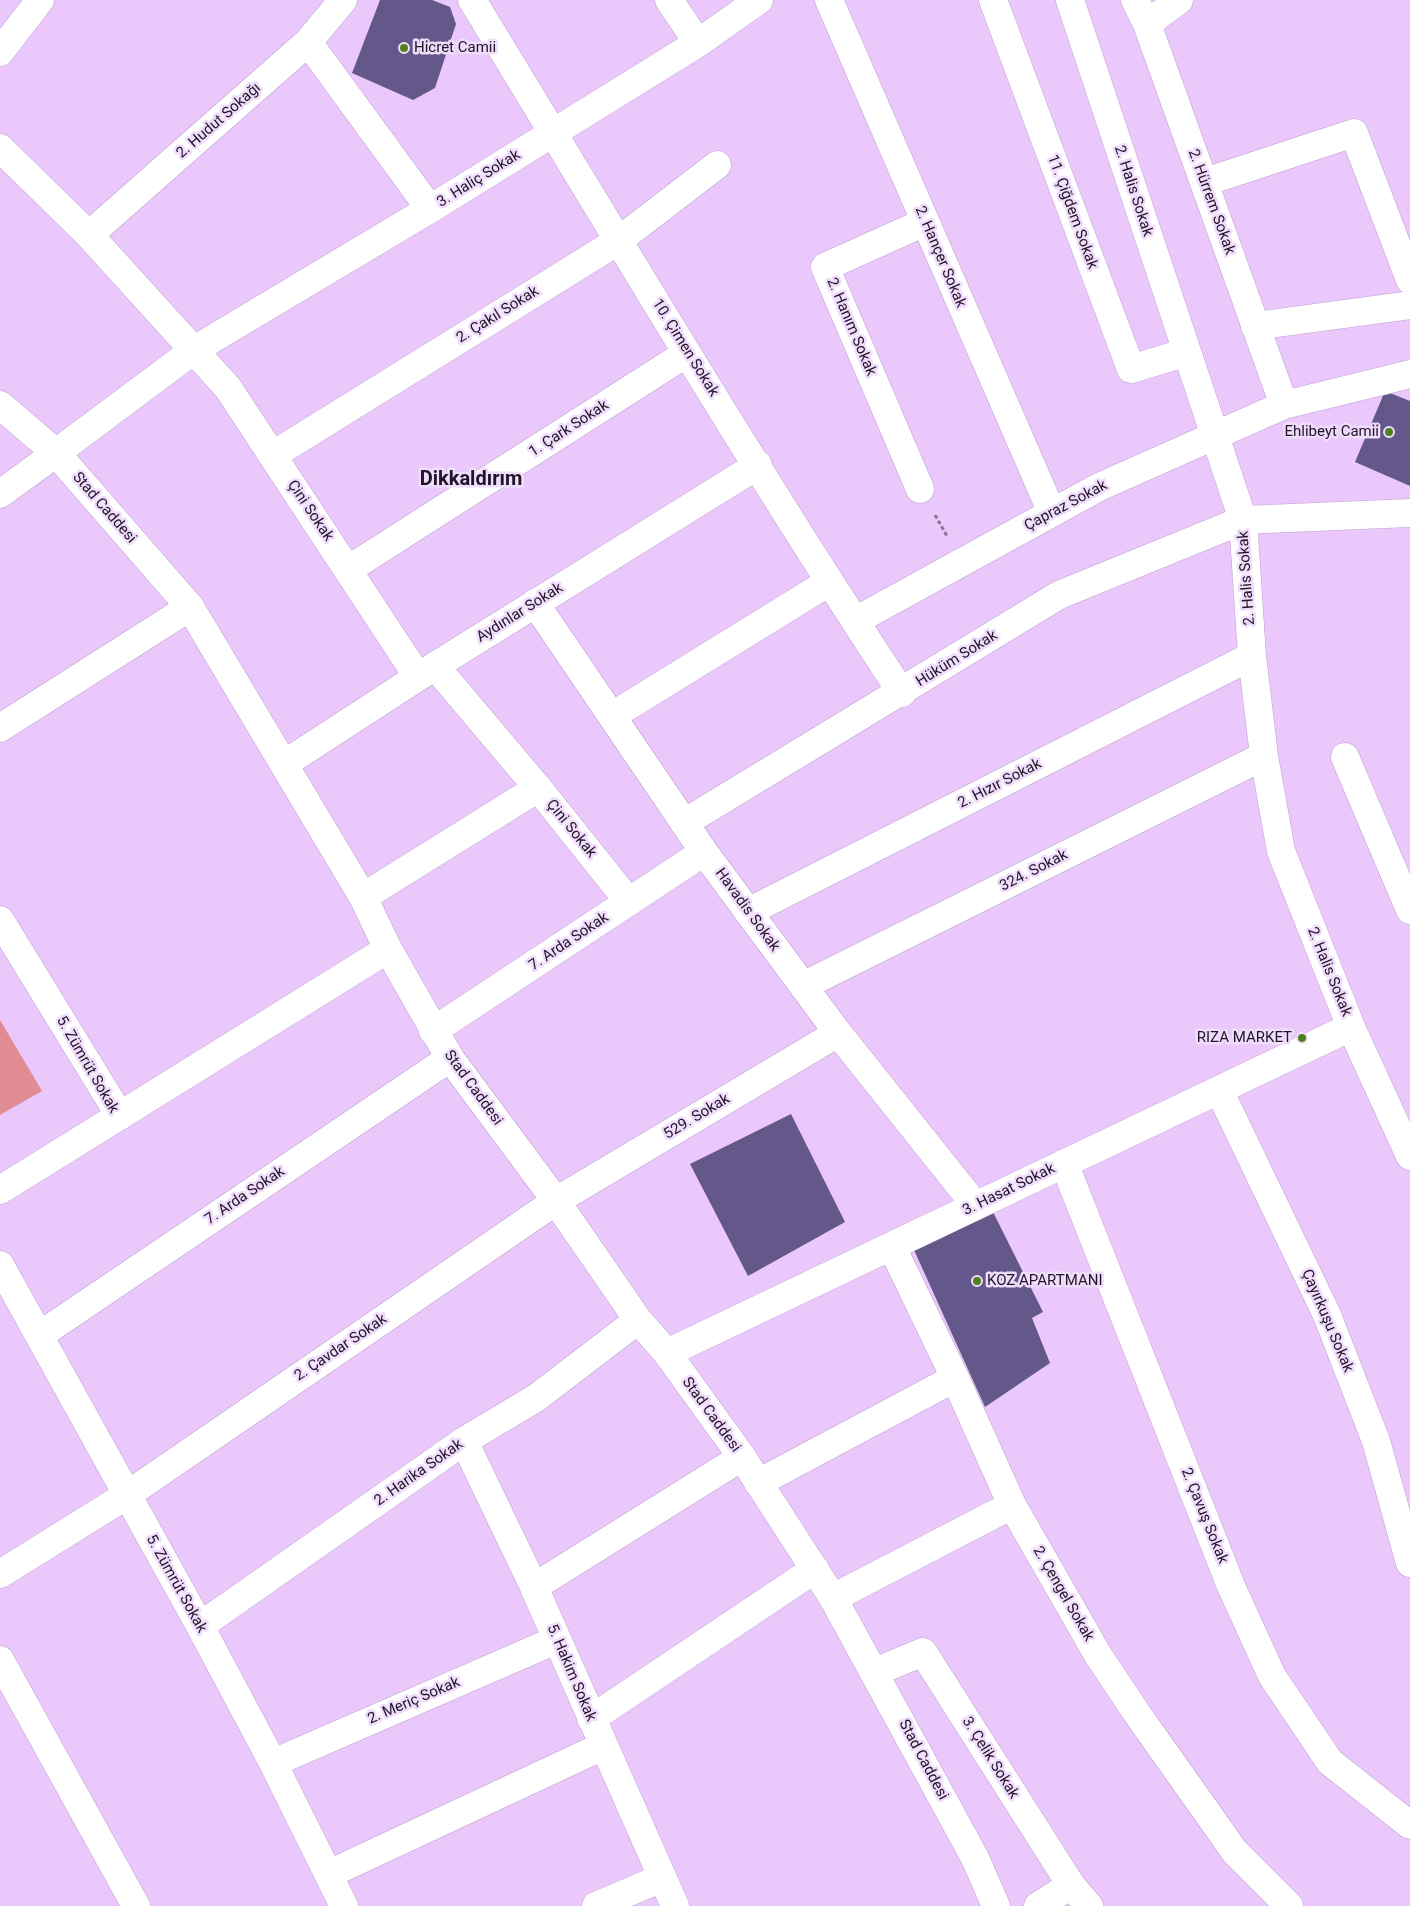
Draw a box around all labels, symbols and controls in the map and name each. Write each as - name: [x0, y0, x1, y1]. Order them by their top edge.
- place label: Hicret Camii: [414, 39, 496, 57]
- marker: Hicret Camii: [398, 42, 410, 54]
- street label: 2. Hudut Sokağı: [173, 80, 265, 162]
- street label: 2. Halis Sokak: [1110, 143, 1156, 239]
- street label: 3. Haliç Sokak: [434, 146, 524, 212]
- street label: 2. Hürrem Sokak: [1184, 147, 1238, 257]
- street label: 11. Çiğdem Sokak: [1043, 152, 1101, 272]
- street label: 2. Hançer Sokak: [910, 203, 970, 311]
- street label: 2. Hanım Sokak: [822, 275, 880, 379]
- street label: 2. Çakıl Sokak: [454, 283, 542, 347]
- street label: 10. Çimen Sokak: [648, 296, 722, 400]
- street label: 1. Çark Sokak: [526, 397, 612, 461]
- place label: Ehlibeyt Camii: [1285, 423, 1379, 441]
- marker: Ehlibeyt Camii: [1383, 426, 1395, 438]
- district label: Dikkaldırım: [420, 468, 522, 492]
- street label: Stad Caddesi: [68, 469, 140, 547]
- street label: Çini Sokak: [283, 477, 337, 545]
- street label: Çapraz Sokak: [1021, 477, 1111, 535]
- street label: 2. Halis Sokak: [1235, 530, 1259, 626]
- street label: Aydınlar Sokak: [474, 579, 566, 647]
- street label: Hüküm Sokak: [913, 627, 1001, 691]
- street label: 2. Hızır Sokak: [955, 755, 1045, 813]
- street label: Çini Sokak: [542, 796, 600, 862]
- street label: 324. Sokak: [997, 846, 1071, 896]
- street label: Havadis Sokak: [711, 865, 783, 955]
- street label: 7. Arda Sokak: [526, 909, 612, 975]
- street label: 2. Halis Sokak: [1303, 925, 1355, 1019]
- street label: 5. Zümrüt Sokak: [52, 1013, 122, 1117]
- place label: RIZA MARKET: [1197, 1029, 1292, 1047]
- marker: RIZA MARKET: [1296, 1032, 1308, 1044]
- street label: Stad Caddesi: [440, 1047, 506, 1129]
- street label: 529. Sokak: [661, 1090, 733, 1144]
- street label: 3. Hasat Sokak: [960, 1160, 1058, 1220]
- street label: 7. Arda Sokak: [202, 1163, 288, 1229]
- street label: Çayırkuşu Sokak: [1297, 1267, 1357, 1375]
- place label: KOZ APARTMANI: [987, 1272, 1102, 1290]
- marker: KOZ APARTMANI: [971, 1275, 983, 1287]
- street label: 2. Çavdar Sokak: [291, 1311, 391, 1385]
- street label: Stad Caddesi: [678, 1374, 744, 1456]
- street label: 2. Harika Sokak: [371, 1436, 467, 1510]
- street label: 2. Çavuş Sokak: [1177, 1465, 1231, 1567]
- street label: 5. Zümrüt Sokak: [142, 1532, 210, 1636]
- street label: 2. Çengel Sokak: [1029, 1543, 1097, 1645]
- street label: 5. Hakim Sokak: [542, 1622, 600, 1724]
- street label: 2. Meriç Sokak: [365, 1674, 463, 1728]
- street label: 3. Çelik Sokak: [958, 1714, 1022, 1802]
- street label: Stad Caddesi: [894, 1717, 952, 1803]

